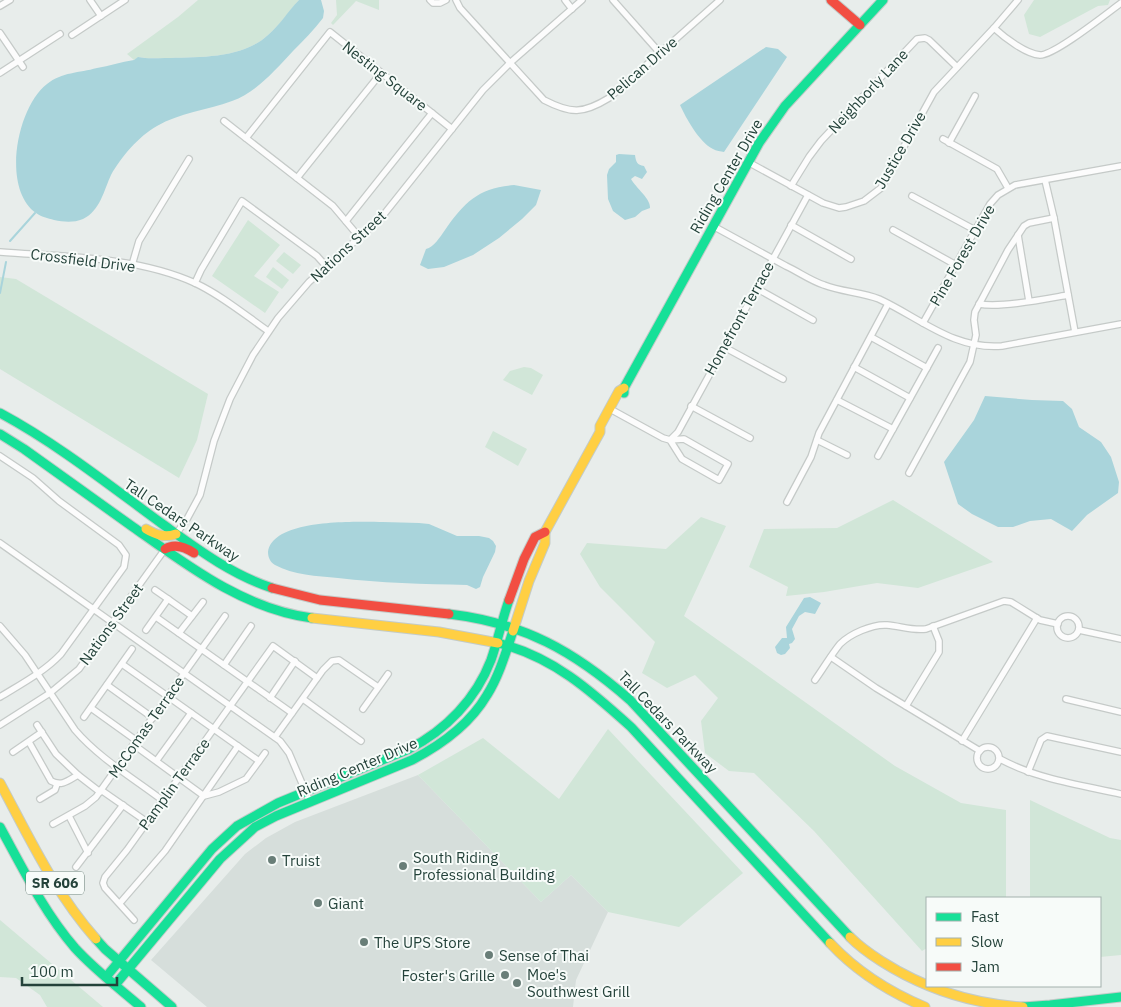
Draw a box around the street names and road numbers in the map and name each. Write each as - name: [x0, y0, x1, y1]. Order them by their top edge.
- street label: Pelican Drive: [603, 32, 681, 104]
- street label: Nesting Square: [339, 37, 431, 115]
- street label: Neighborly Lane: [824, 45, 912, 137]
- street label: Justice Drive: [870, 108, 930, 192]
- street label: Riding Center Drive: [685, 115, 767, 237]
- street label: Pine Forest Drive: [925, 201, 999, 309]
- street label: Nations Street: [306, 206, 390, 286]
- street label: Crossfield Drive: [30, 244, 136, 276]
- street label: Homefront Terrace: [700, 258, 778, 378]
- street label: Tall Cedars Parkway: [121, 474, 244, 566]
- street label: Nations Street: [75, 579, 147, 669]
- street label: Tall Cedars Parkway: [614, 667, 722, 777]
- street label: McComas Terrace: [104, 672, 188, 782]
- street label: Riding Center Drive: [294, 733, 420, 801]
- street label: Pamplin Terrace: [134, 734, 214, 834]
- road number: SR 606: [26, 871, 84, 894]

